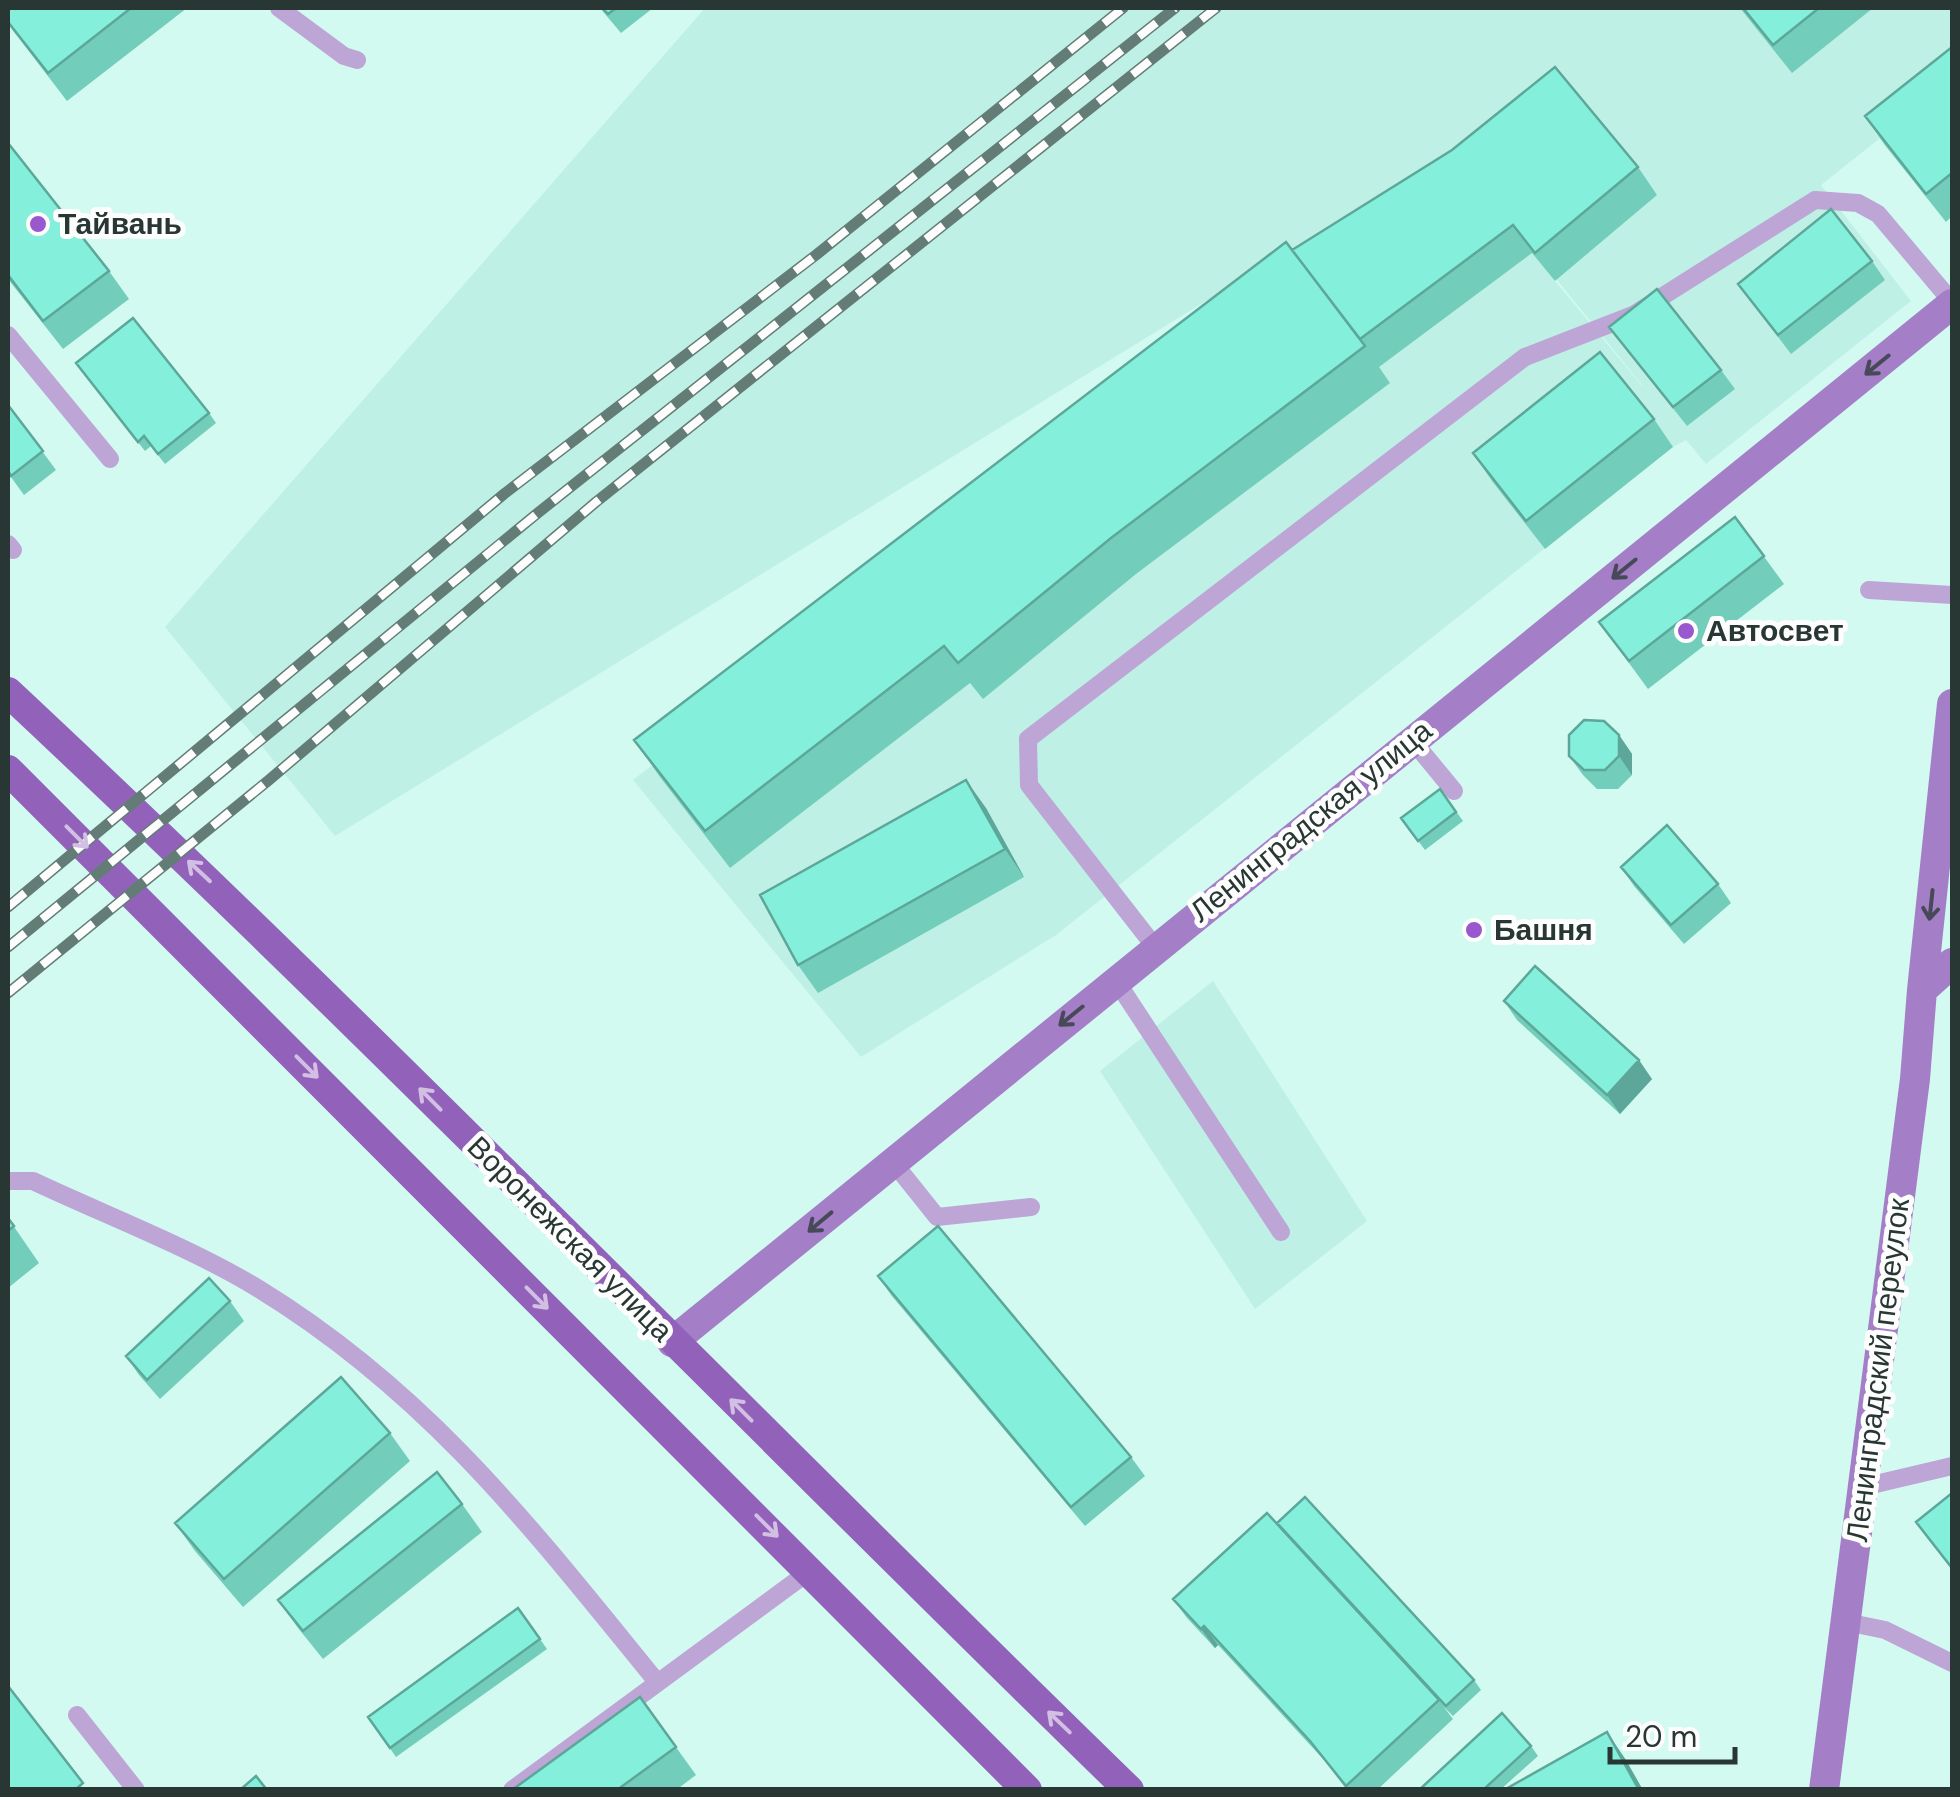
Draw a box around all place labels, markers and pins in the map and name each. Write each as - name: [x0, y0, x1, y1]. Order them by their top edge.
- place label: Тайвань: [58, 204, 182, 243]
- marker: Тайвань: [27, 213, 49, 235]
- place label: Автосвет: [1706, 611, 1844, 650]
- marker: Автосвет: [1675, 620, 1697, 642]
- place label: Башня: [1494, 910, 1593, 949]
- marker: Башня: [1463, 919, 1485, 941]

